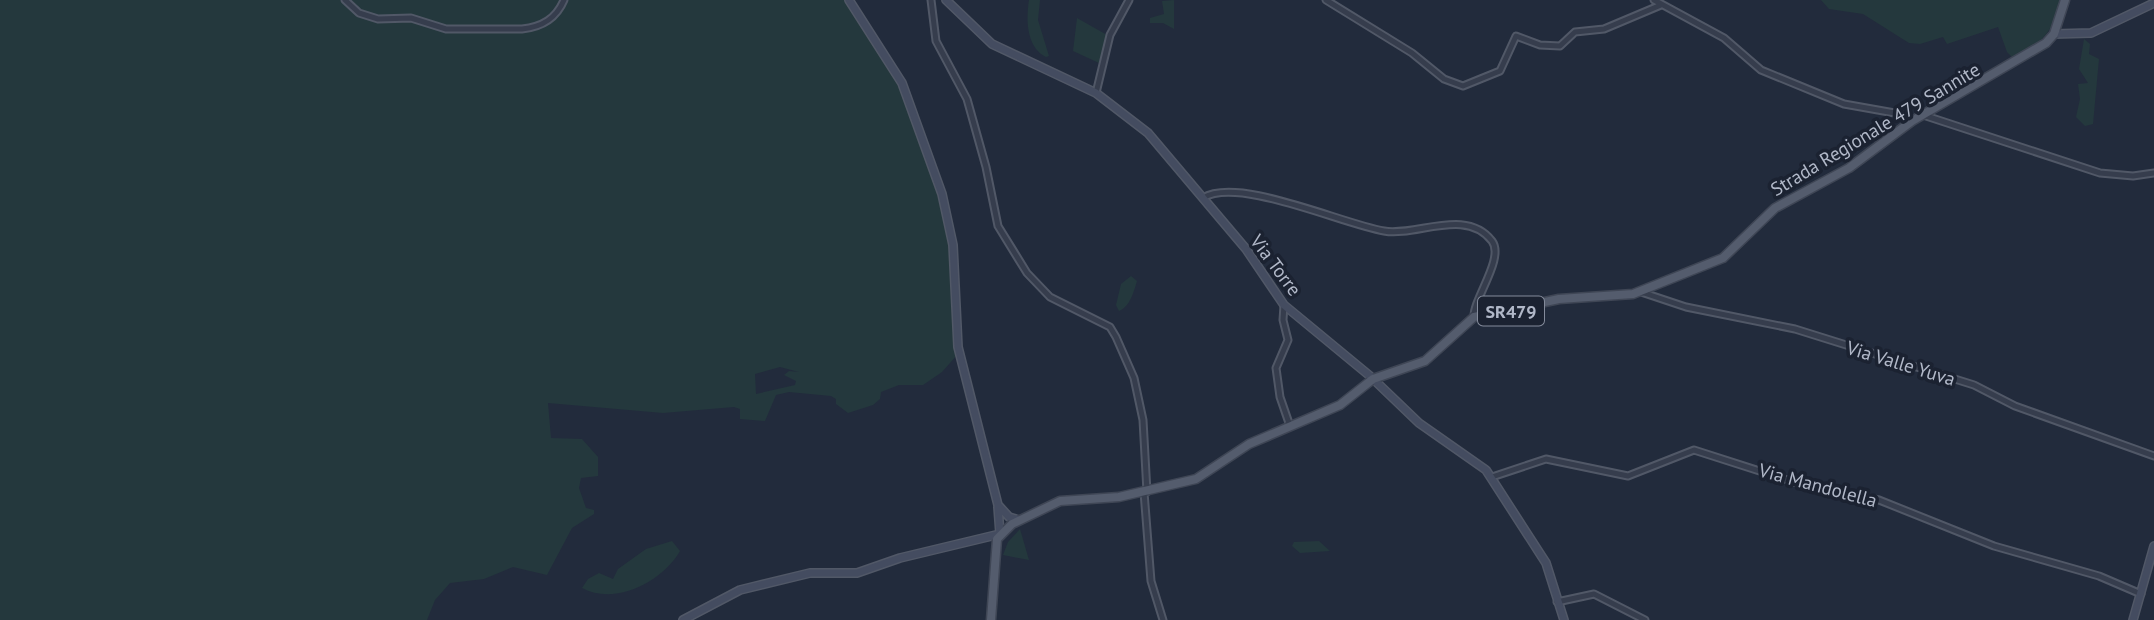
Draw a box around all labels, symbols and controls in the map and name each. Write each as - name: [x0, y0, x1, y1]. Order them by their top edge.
- street label: Strada Regionale 479 Sannite: [1766, 57, 1984, 201]
- street label: Via Torre: [1245, 229, 1307, 300]
- road number: SR479: [1478, 296, 1544, 326]
- street label: Via Valle Yuva: [1843, 335, 1958, 391]
- street label: Via Mandolella: [1755, 457, 1880, 512]

